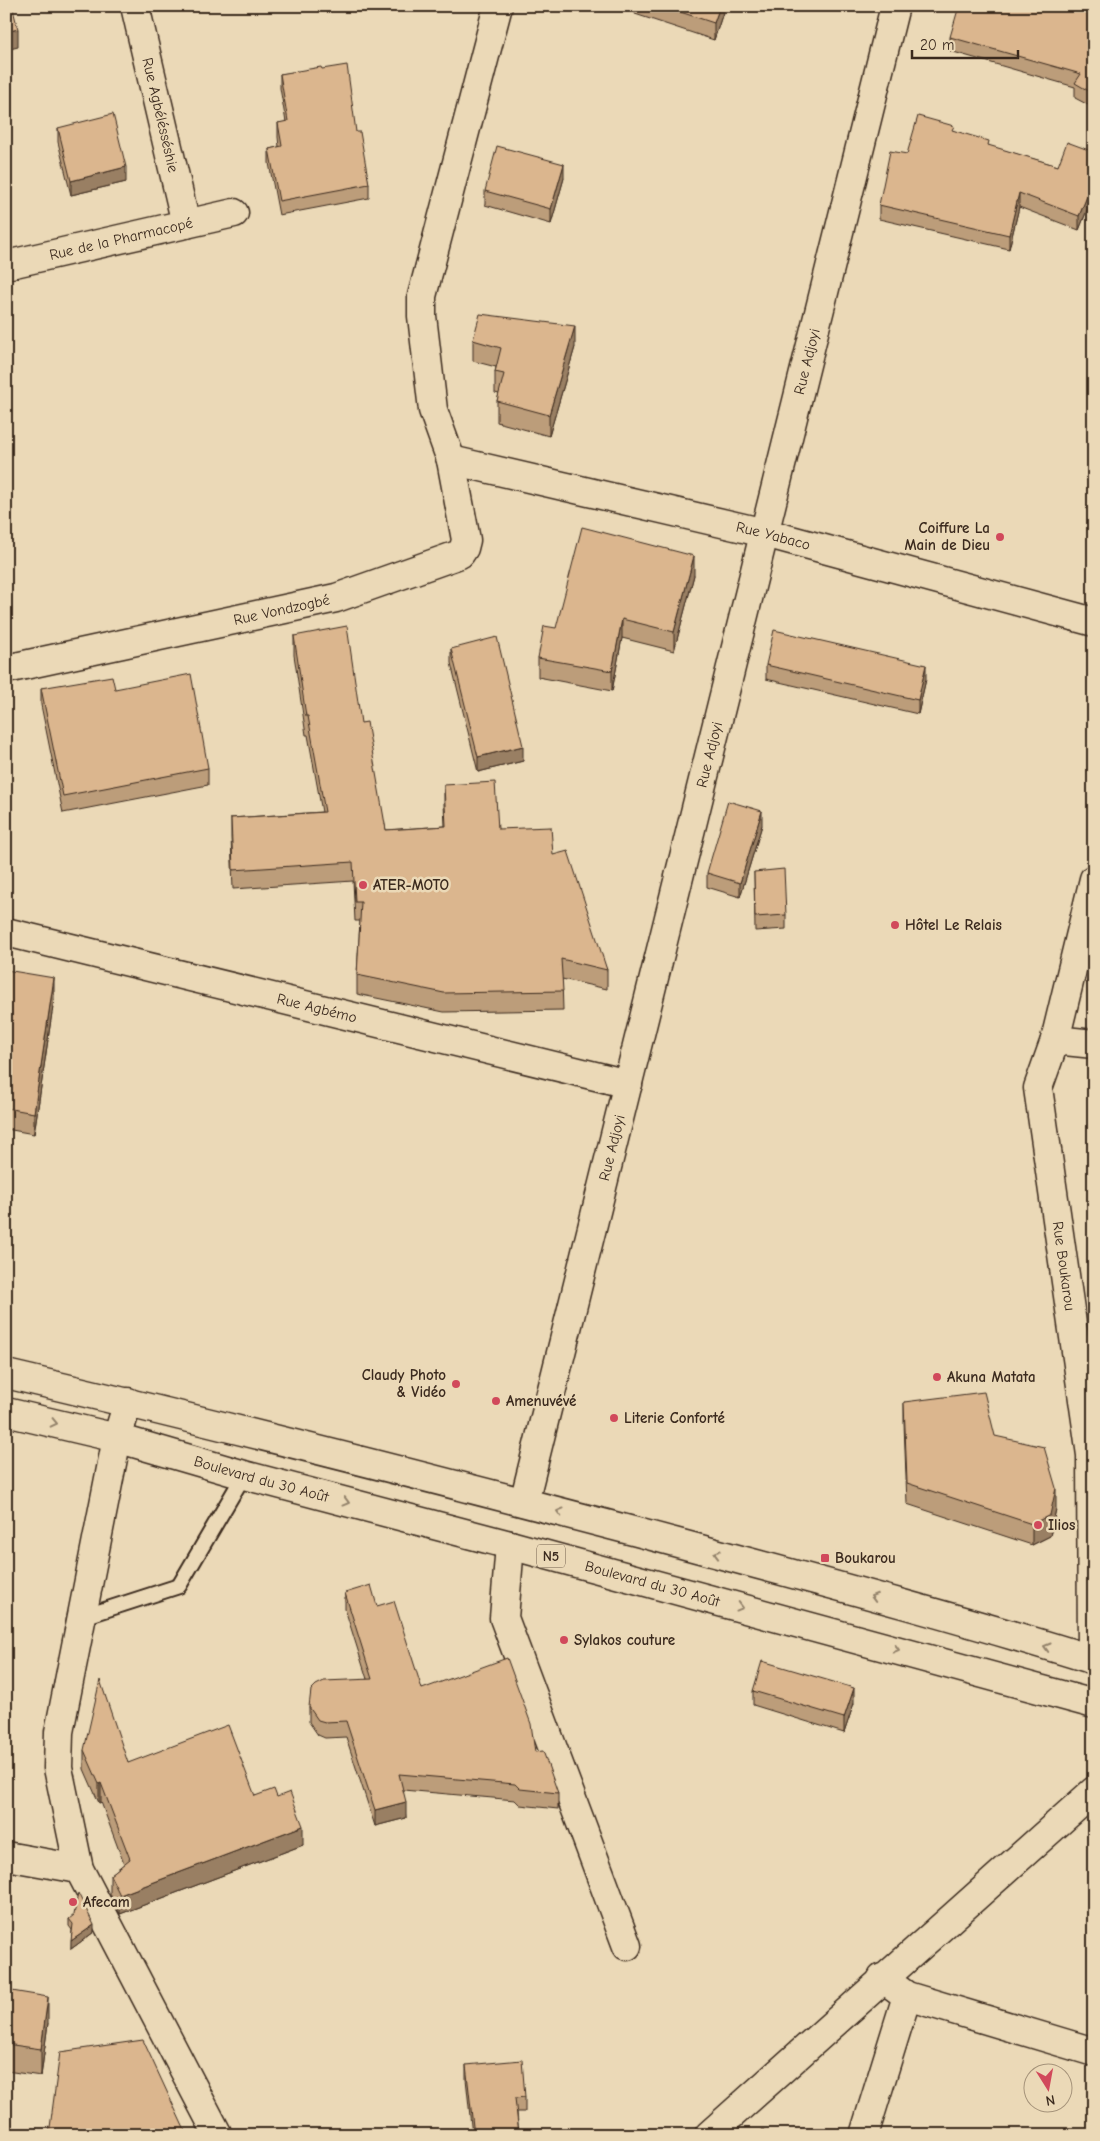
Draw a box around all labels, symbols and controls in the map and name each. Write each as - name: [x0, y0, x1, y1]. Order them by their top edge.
- scale bar: [912, 28, 1019, 60]
- text: 20 m: [920, 36, 954, 54]
- street label: Rue Agbélésséshie: [138, 56, 183, 175]
- street label: Rue de la Pharmacopé: [48, 214, 195, 264]
- street label: Rue Adjoyi: [790, 327, 824, 396]
- street label: Rue Yabaco: [734, 518, 812, 554]
- place label: Coiffure La Main de Dieu: [904, 519, 990, 554]
- marker: Coiffure La Main de Dieu: [994, 531, 1006, 543]
- street label: Rue Vondzogbé: [232, 590, 332, 629]
- street label: Rue Adjoyi: [692, 720, 726, 790]
- place label: ATER-MOTO: [373, 876, 449, 894]
- marker: ATER-MOTO: [357, 879, 369, 891]
- place label: Hôtel Le Relais: [905, 916, 1002, 934]
- marker: Hôtel Le Relais: [889, 919, 901, 931]
- street label: Rue Agbémo: [275, 990, 359, 1026]
- street label: Rue Adjoyi: [595, 1113, 629, 1183]
- street label: Rue Boukarou: [1049, 1220, 1079, 1312]
- place label: Claudy Photo & Vidéo: [362, 1366, 446, 1401]
- place label: Akuna Matata: [947, 1368, 1036, 1386]
- marker: Akuna Matata: [931, 1371, 943, 1383]
- marker: Claudy Photo & Vidéo: [450, 1378, 462, 1390]
- place label: Amenuvévé: [506, 1392, 576, 1410]
- marker: Amenuvévé: [490, 1395, 502, 1407]
- place label: Literie Conforté: [624, 1409, 725, 1427]
- marker: Literie Conforté: [608, 1412, 620, 1424]
- one-way arrow: [49, 1417, 58, 1428]
- street label: Boulevard du 30 Août: [192, 1452, 331, 1506]
- one-way arrow: [341, 1496, 349, 1506]
- one-way arrow: [556, 1507, 565, 1518]
- place label: Ilios: [1048, 1516, 1075, 1534]
- marker: Ilios: [1032, 1519, 1044, 1531]
- road number: N5: [537, 1544, 565, 1568]
- one-way arrow: [713, 1549, 722, 1560]
- place label: Boukarou: [835, 1549, 896, 1567]
- marker: Boukarou: [819, 1552, 831, 1564]
- street label: Boulevard du 30 Août: [583, 1557, 723, 1611]
- one-way arrow: [870, 1592, 879, 1602]
- one-way arrow: [735, 1601, 743, 1611]
- place label: Sylakos couture: [574, 1631, 675, 1649]
- marker: Sylakos couture: [558, 1634, 570, 1646]
- one-way arrow: [1043, 1642, 1052, 1652]
- one-way arrow: [892, 1643, 901, 1654]
- place label: Afecam: [83, 1893, 130, 1911]
- marker: Afecam: [67, 1896, 79, 1908]
- north arrow: [1022, 2064, 1072, 2114]
- text: N: [1044, 2091, 1056, 2109]

